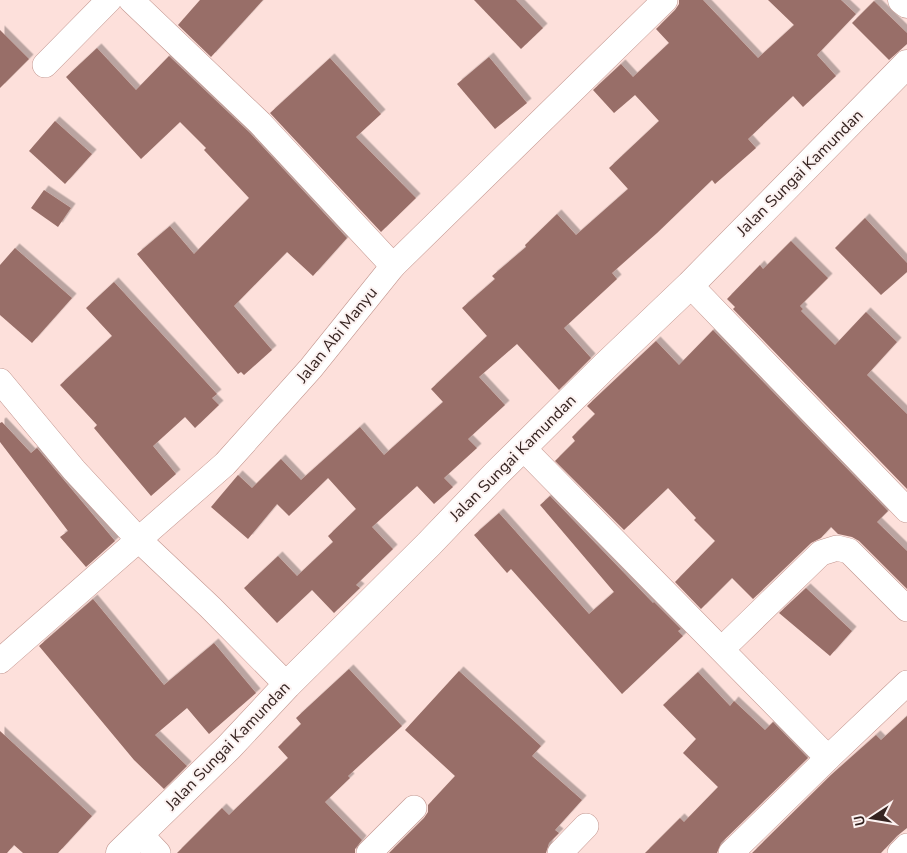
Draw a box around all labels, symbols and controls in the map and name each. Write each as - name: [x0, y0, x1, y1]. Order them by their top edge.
- street label: Jalan Sungai Kamundan: [731, 105, 868, 242]
- street label: Jalan Abi Manyu: [291, 283, 382, 388]
- street label: Jalan Sungai Kamundan: [444, 390, 581, 527]
- street label: Jalan Sungai Kamundan: [160, 677, 295, 816]
- north arrow: [847, 793, 897, 843]
- text: U: [849, 814, 870, 828]

